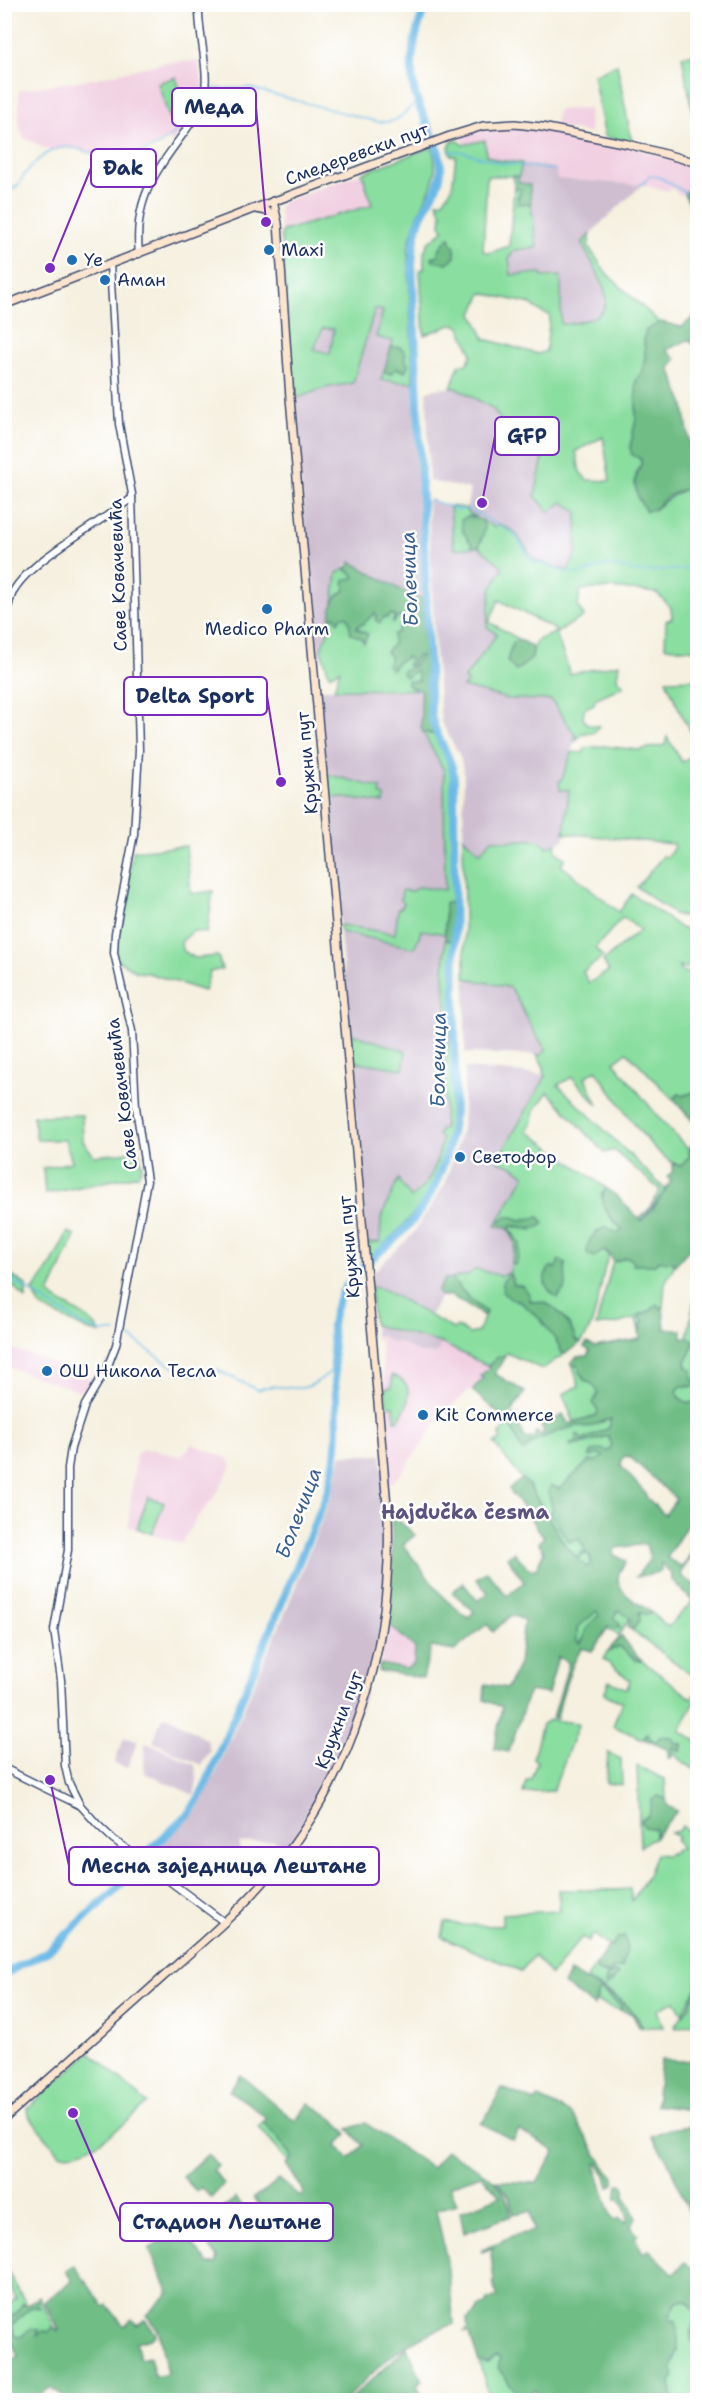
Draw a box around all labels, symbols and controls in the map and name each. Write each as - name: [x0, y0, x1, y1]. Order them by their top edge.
- callout: Меда: [172, 88, 256, 126]
- text: Меда: [184, 94, 244, 120]
- street label: Смедеревски пут: [282, 117, 433, 191]
- callout: Đak: [91, 149, 156, 187]
- text: Đak: [102, 155, 144, 181]
- place label: Maxi: [281, 238, 324, 262]
- marker: Maxi: [262, 243, 276, 257]
- place label: Ye: [84, 248, 103, 272]
- marker: Ye: [65, 253, 79, 267]
- place label: Аман: [117, 268, 166, 292]
- marker: Аман: [98, 273, 112, 287]
- callout: GFP: [495, 417, 559, 455]
- text: GFP: [507, 423, 547, 449]
- street label: Саве Ковачевића: [103, 498, 133, 652]
- water label: Болечица: [394, 531, 424, 627]
- marker: Medico Pharm: [260, 602, 274, 616]
- place label: Medico Pharm: [205, 617, 329, 641]
- callout: Delta Sport: [124, 677, 267, 715]
- text: Delta Sport: [135, 683, 255, 709]
- street label: Кружни пут: [290, 710, 323, 815]
- water label: Болечица: [424, 1012, 452, 1108]
- street label: Саве Ковачевића: [101, 1017, 143, 1171]
- place label: Светофор: [472, 1145, 557, 1169]
- marker: Светофор: [453, 1150, 467, 1164]
- street label: Кружни пут: [332, 1194, 365, 1299]
- place label: ОШ Никола Тесла: [59, 1359, 217, 1383]
- marker: ОШ Никола Тесла: [40, 1364, 54, 1378]
- place label: Kit Commerce: [435, 1403, 554, 1427]
- marker: Kit Commerce: [416, 1408, 430, 1422]
- water label: Болечица: [269, 1464, 327, 1562]
- district label: Hajdučka česma: [381, 1499, 549, 1525]
- street label: Кружни пут: [309, 1667, 369, 1772]
- callout: Месна заједница Лештане: [69, 1847, 379, 1885]
- text: Месна заједница Лештане: [81, 1853, 367, 1879]
- callout: Стадион Лештане: [120, 2203, 333, 2241]
- text: Стадион Лештане: [132, 2209, 322, 2235]

